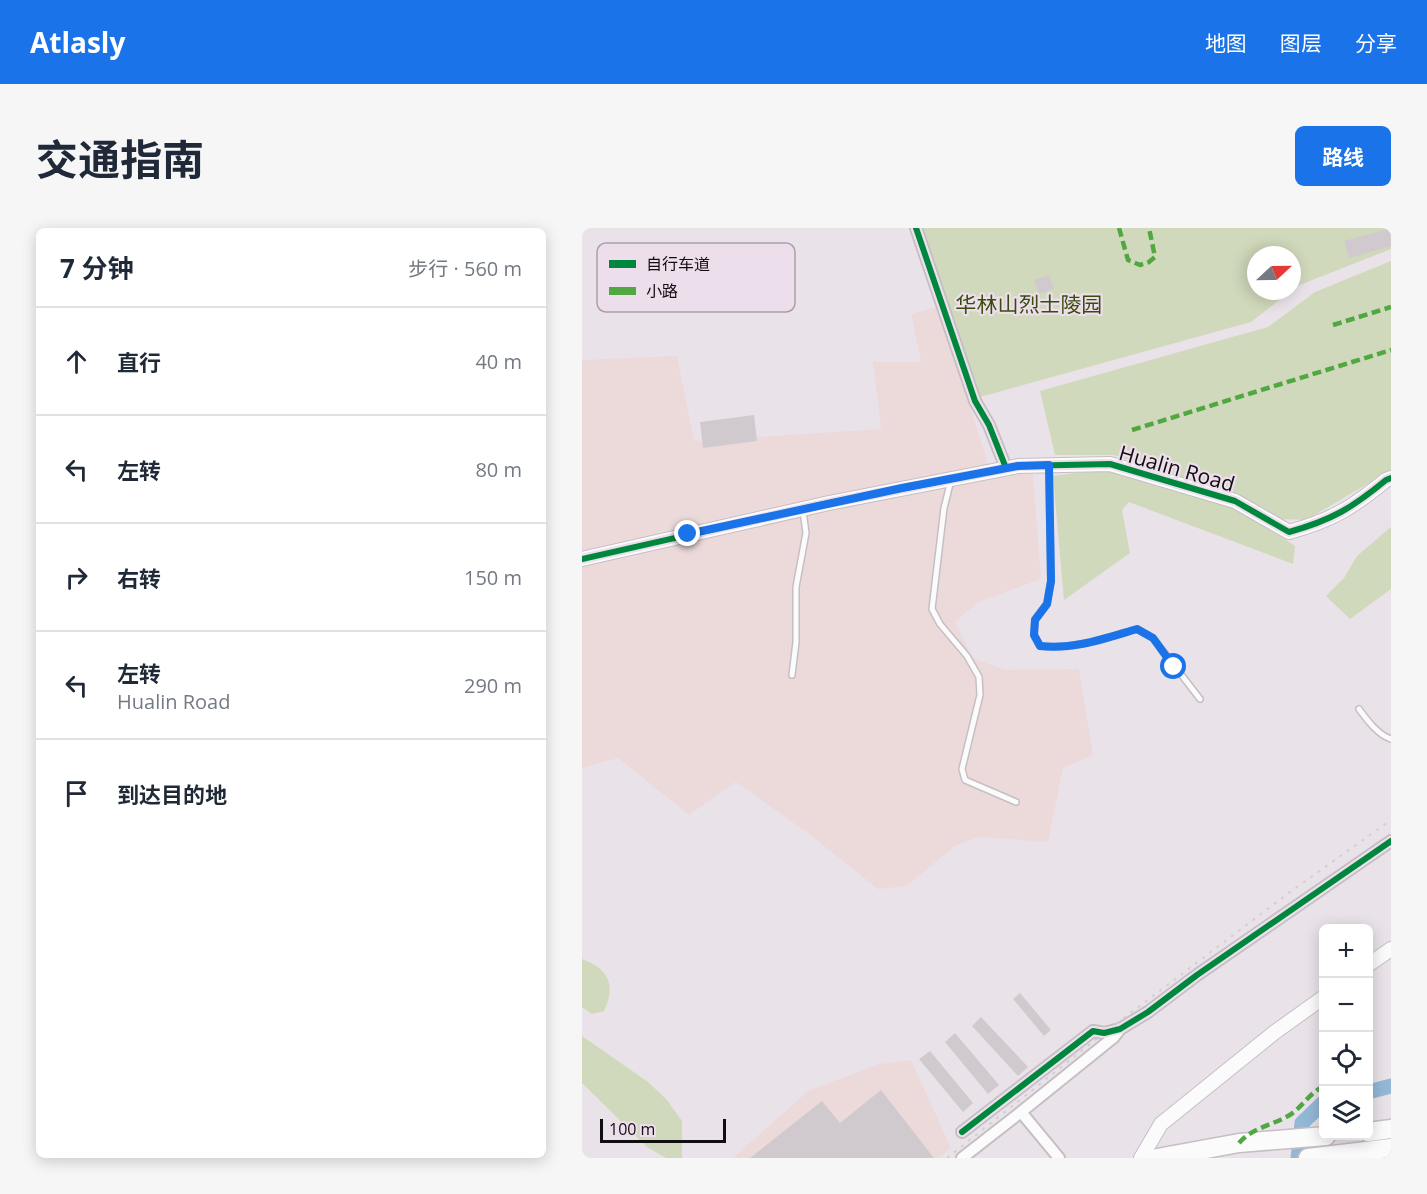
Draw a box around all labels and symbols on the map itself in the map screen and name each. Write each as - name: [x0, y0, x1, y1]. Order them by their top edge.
- legend: [597, 243, 795, 312]
- north arrow: [1247, 246, 1301, 300]
- text: 自行车道: [646, 253, 710, 275]
- text: 小路: [646, 280, 678, 302]
- park label: 华林山烈士陵园: [956, 290, 1103, 318]
- street label: Hualin Road: [1116, 438, 1238, 498]
- route end: [674, 520, 700, 546]
- route start: [1160, 653, 1186, 679]
- scale bar: [600, 1116, 726, 1144]

